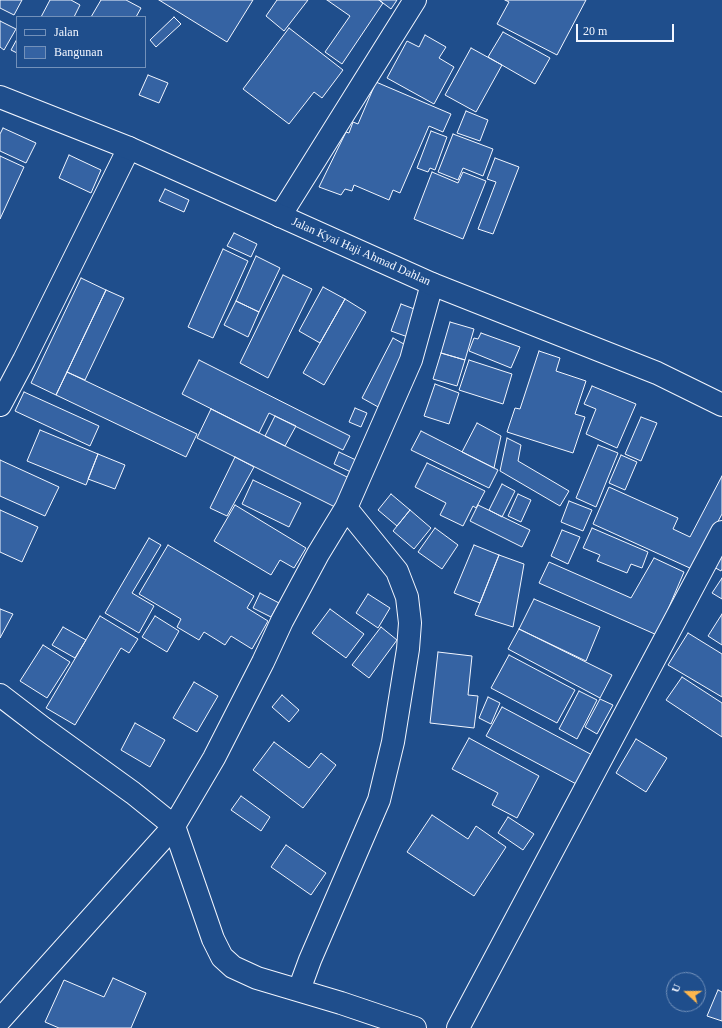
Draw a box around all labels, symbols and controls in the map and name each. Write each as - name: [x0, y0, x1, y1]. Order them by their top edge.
- legend: [16, 16, 146, 68]
- scale bar: [578, 16, 676, 42]
- text: 20 m: [583, 24, 607, 38]
- text: Jalan: [54, 25, 79, 39]
- text: Bangunan: [54, 45, 103, 59]
- street label: Jalan Kyai Haji Ahmad Dahlan: [289, 215, 433, 289]
- north arrow: [666, 972, 706, 1012]
- text: U: [669, 982, 683, 994]

